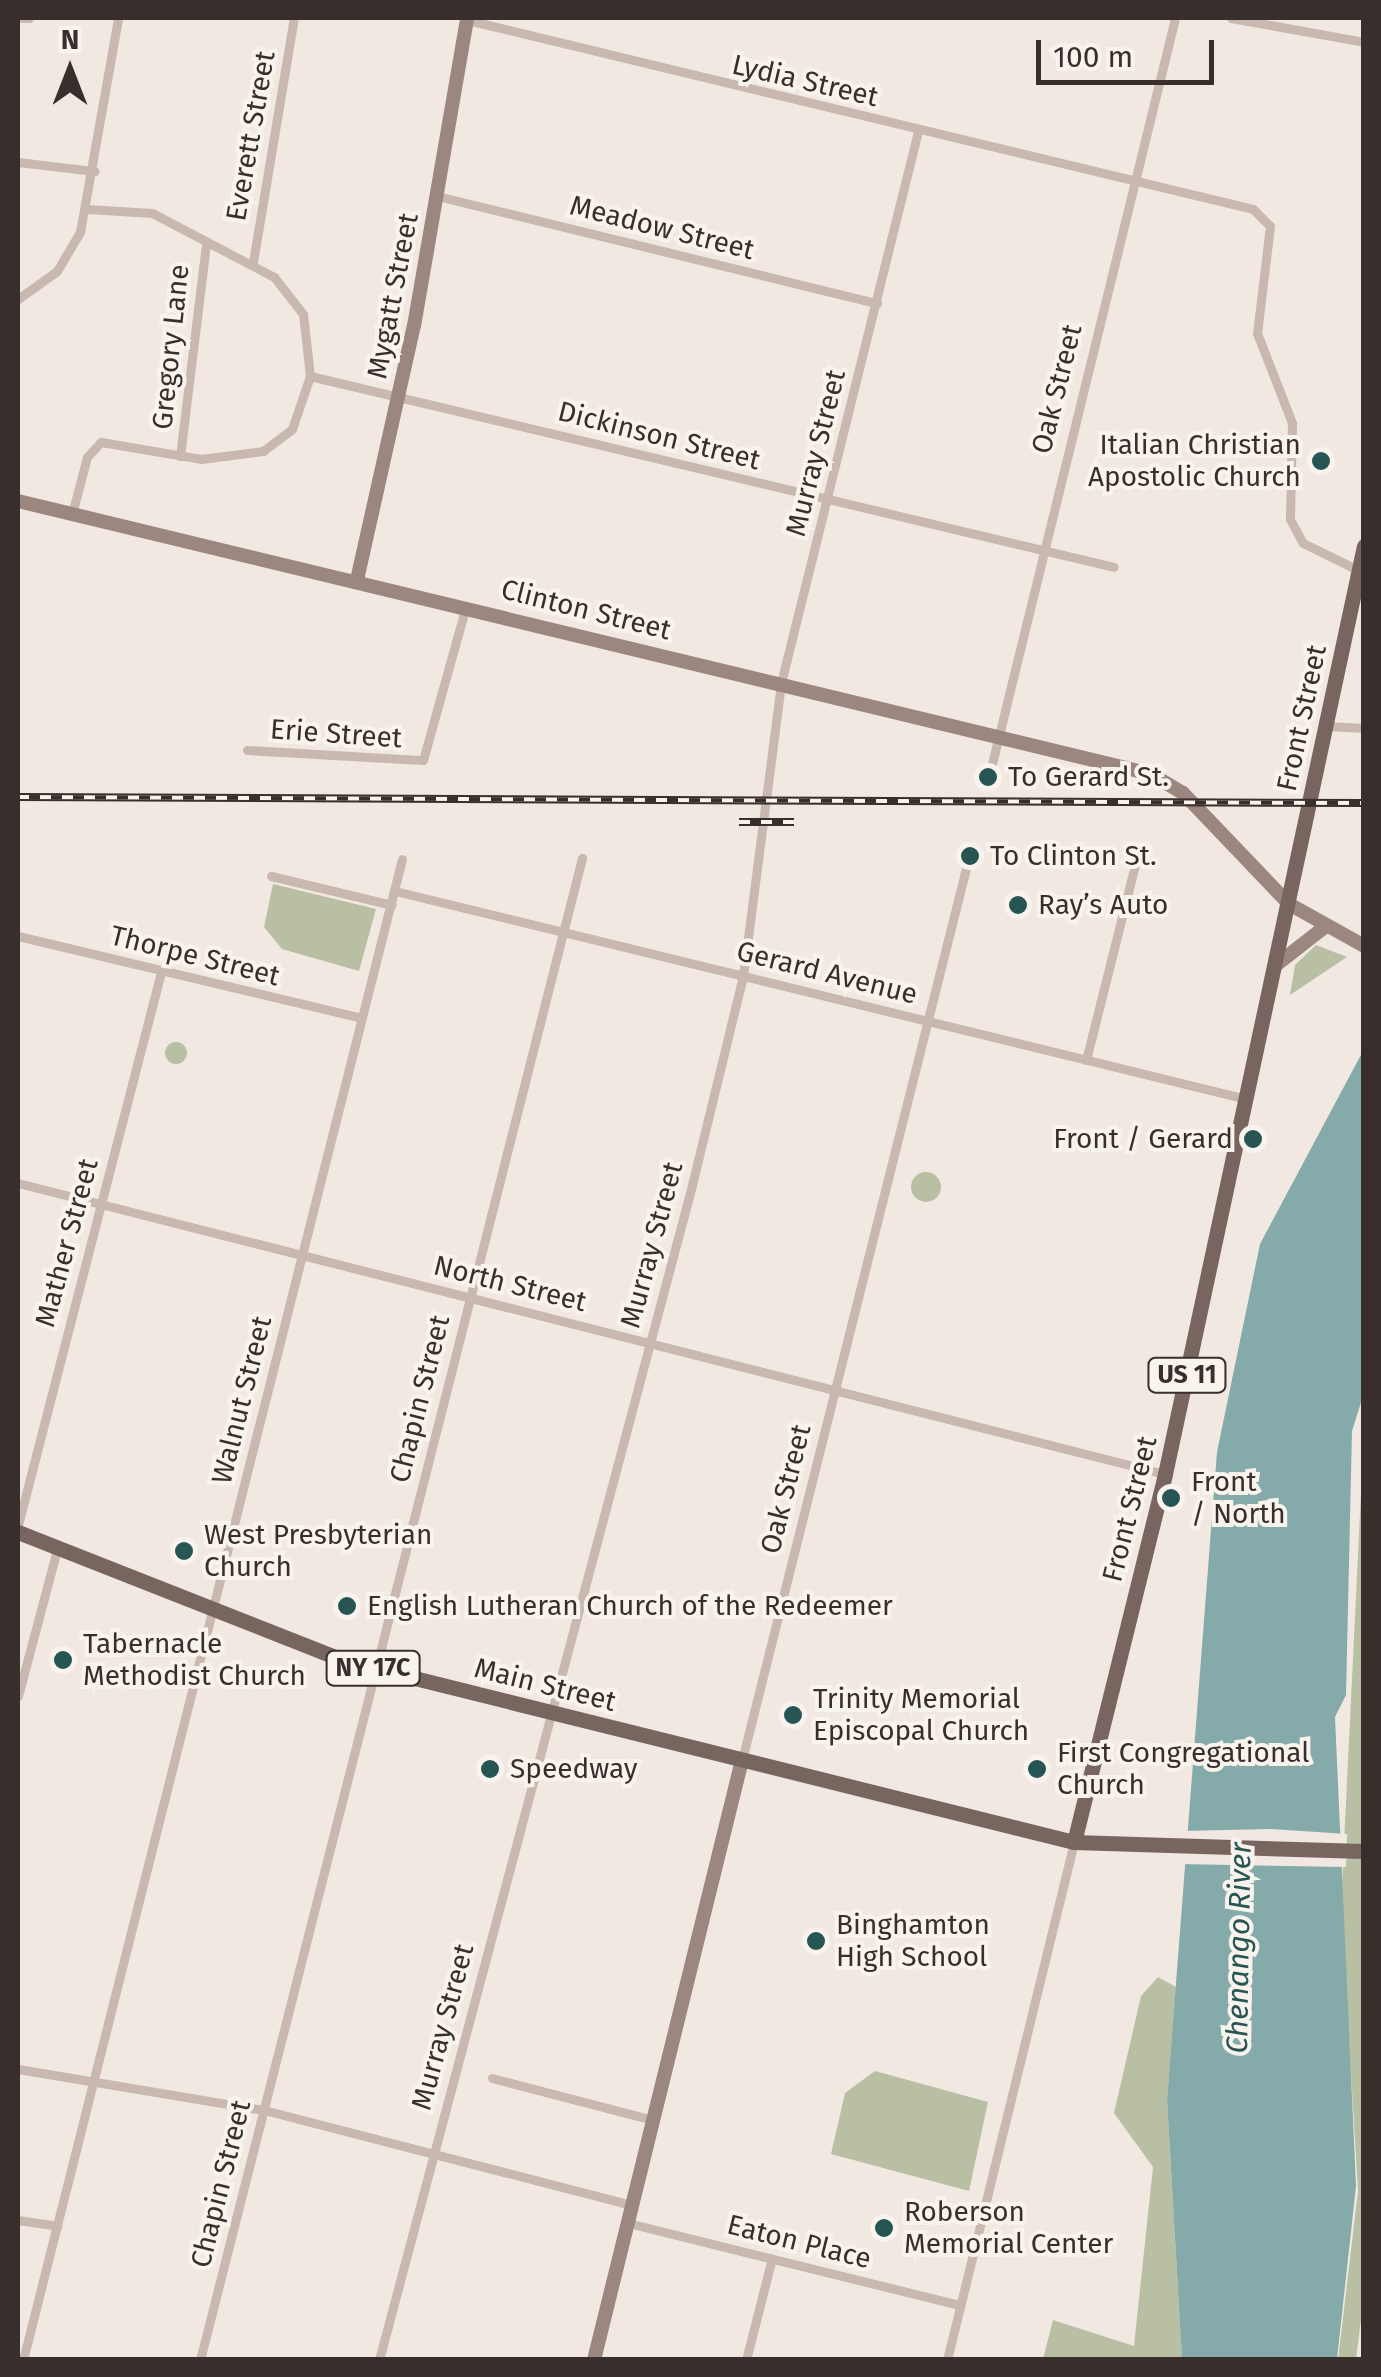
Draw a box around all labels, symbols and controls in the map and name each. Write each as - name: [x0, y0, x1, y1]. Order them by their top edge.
- north arrow: [20, 20, 120, 120]
- scale bar: [1041, 20, 1218, 82]
- text: N: [61, 23, 79, 56]
- text: 100 m: [1053, 39, 1133, 75]
- street label: Everett Street: [220, 48, 282, 224]
- street label: Lydia Street: [729, 48, 881, 114]
- street label: Meadow Street: [566, 189, 758, 267]
- street label: Mygatt Street: [360, 210, 426, 382]
- street label: Gregory Lane: [146, 263, 196, 431]
- street label: Oak Street: [1025, 321, 1089, 457]
- street label: Murray Street: [779, 366, 853, 540]
- street label: Dickinson Street: [554, 395, 764, 477]
- place label: Italian Christian Apostolic Church: [1088, 428, 1301, 494]
- marker: Italian Christian Apostolic Church: [1310, 450, 1332, 472]
- street label: Clinton Street: [498, 573, 674, 647]
- street label: Front Street: [1270, 642, 1334, 794]
- street label: Erie Street: [269, 713, 403, 755]
- place label: To Gerard St.: [1008, 760, 1169, 794]
- marker: To Gerard St.: [977, 766, 999, 788]
- place label: To Clinton St.: [990, 839, 1157, 873]
- marker: To Clinton St.: [959, 845, 981, 867]
- place label: Ray’s Auto: [1038, 888, 1168, 922]
- marker: Ray’s Auto: [1007, 894, 1029, 916]
- street label: Thorpe Street: [107, 919, 283, 993]
- street label: Gerard Avenue: [733, 934, 921, 1012]
- place label: Front / Gerard: [1053, 1122, 1233, 1156]
- marker: Front / Gerard: [1242, 1128, 1264, 1150]
- street label: Mather Street: [28, 1155, 106, 1331]
- street label: Murray Street: [614, 1158, 690, 1332]
- street label: North Street: [430, 1249, 590, 1319]
- street label: Chapin Street: [383, 1312, 457, 1486]
- street label: Walnut Street: [205, 1313, 279, 1487]
- road number: US 11: [1147, 1355, 1227, 1395]
- street label: Oak Street: [754, 1421, 818, 1557]
- street label: Front Street: [1096, 1433, 1164, 1585]
- place label: Front / North: [1191, 1465, 1286, 1531]
- marker: Front / North: [1160, 1487, 1182, 1509]
- place label: West Presbyterian Church: [204, 1518, 432, 1584]
- marker: West Presbyterian Church: [173, 1540, 195, 1562]
- place label: English Lutheran Church of the Redeemer: [367, 1589, 893, 1623]
- marker: English Lutheran Church of the Redeemer: [336, 1595, 358, 1617]
- place label: Tabernacle Methodist Church: [83, 1627, 306, 1693]
- road number: NY 17C: [326, 1648, 420, 1688]
- marker: Tabernacle Methodist Church: [52, 1649, 74, 1671]
- street label: Main Street: [471, 1651, 619, 1719]
- place label: Trinity Memorial Episcopal Church: [813, 1682, 1029, 1748]
- marker: Trinity Memorial Episcopal Church: [782, 1704, 804, 1726]
- place label: First Congregational Church: [1057, 1736, 1310, 1802]
- place label: Speedway: [510, 1752, 637, 1786]
- marker: Speedway: [479, 1758, 501, 1780]
- marker: First Congregational Church: [1026, 1758, 1048, 1780]
- water label: Chenango River: [1219, 1842, 1259, 2054]
- place label: Binghamton High School: [836, 1908, 990, 1974]
- marker: Binghamton High School: [805, 1930, 827, 1952]
- street label: Murray Street: [405, 1940, 481, 2114]
- street label: Chapin Street: [184, 2097, 258, 2271]
- place label: Roberson Memorial Center: [904, 2195, 1113, 2261]
- street label: Eaton Place: [724, 2208, 874, 2276]
- marker: Roberson Memorial Center: [873, 2217, 895, 2239]

